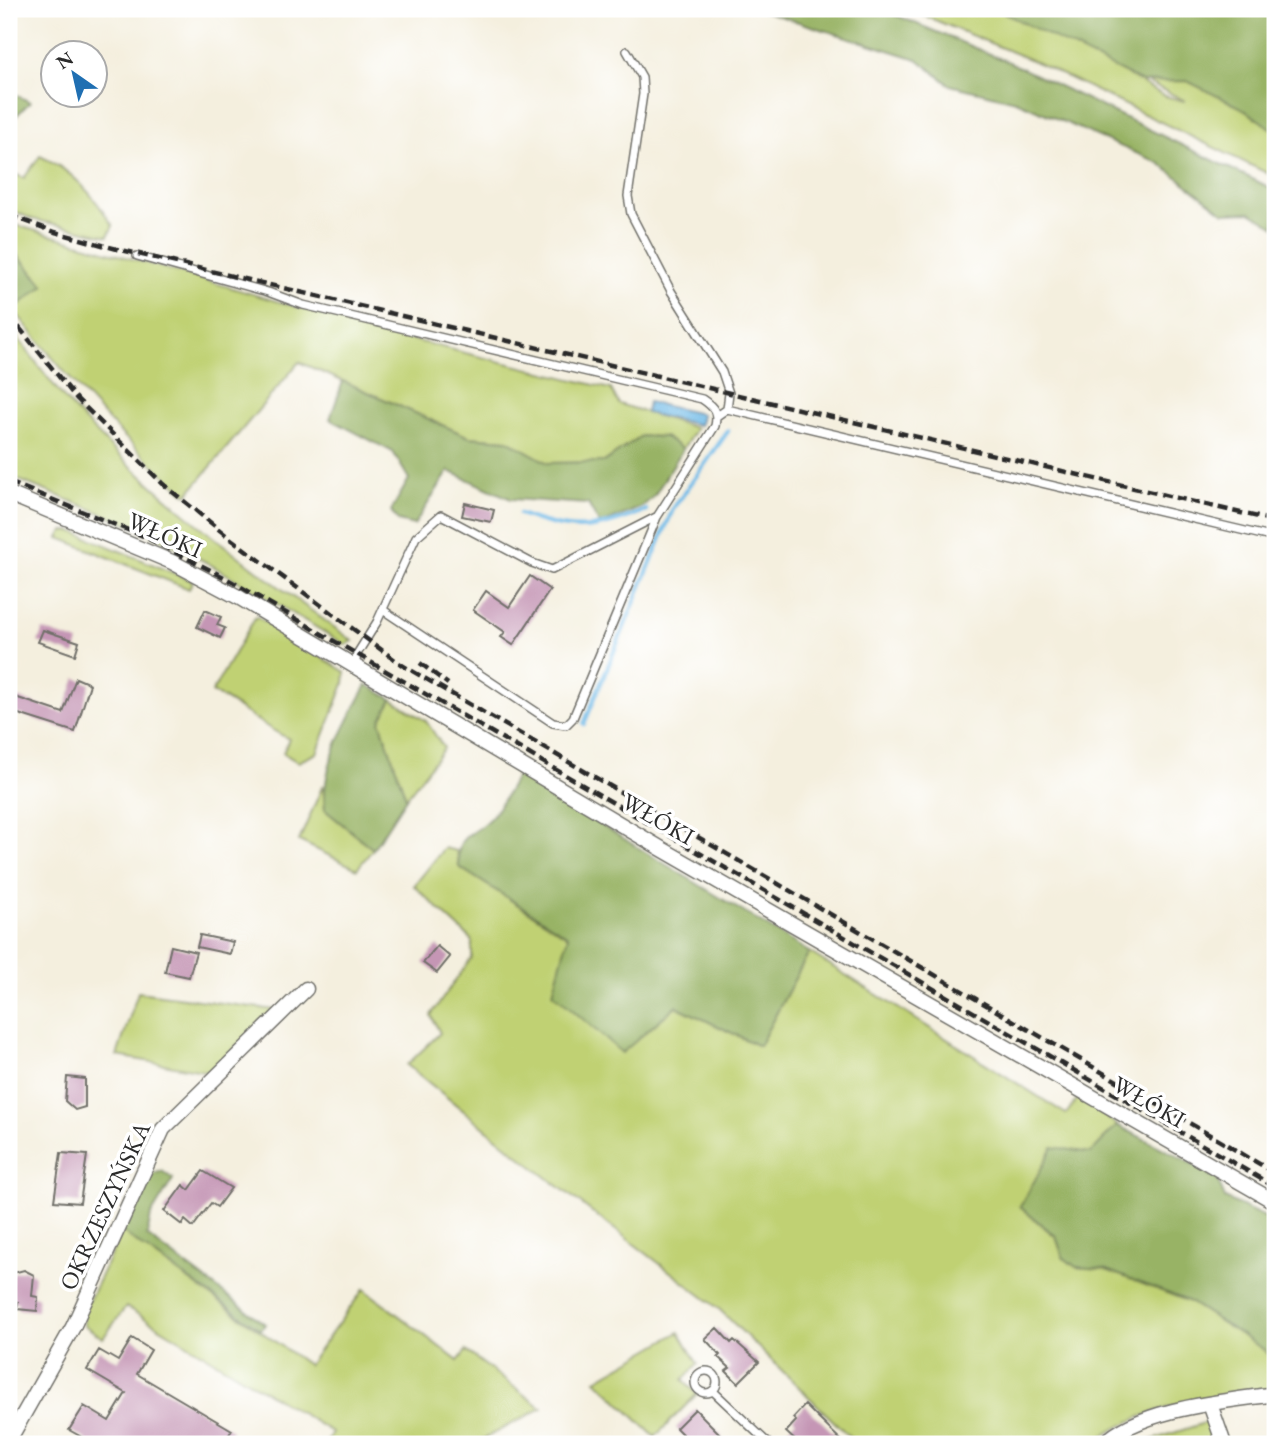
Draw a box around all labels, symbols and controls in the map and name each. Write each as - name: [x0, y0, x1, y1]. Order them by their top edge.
- north arrow: [38, 38, 108, 108]
- text: N: [51, 45, 79, 75]
- street label: WŁÓKI: [123, 504, 208, 565]
- street label: WŁÓKI: [616, 785, 700, 852]
- street label: WŁÓKI: [1107, 1068, 1191, 1135]
- street label: OKRZESZYŃSKA: [52, 1116, 157, 1295]

